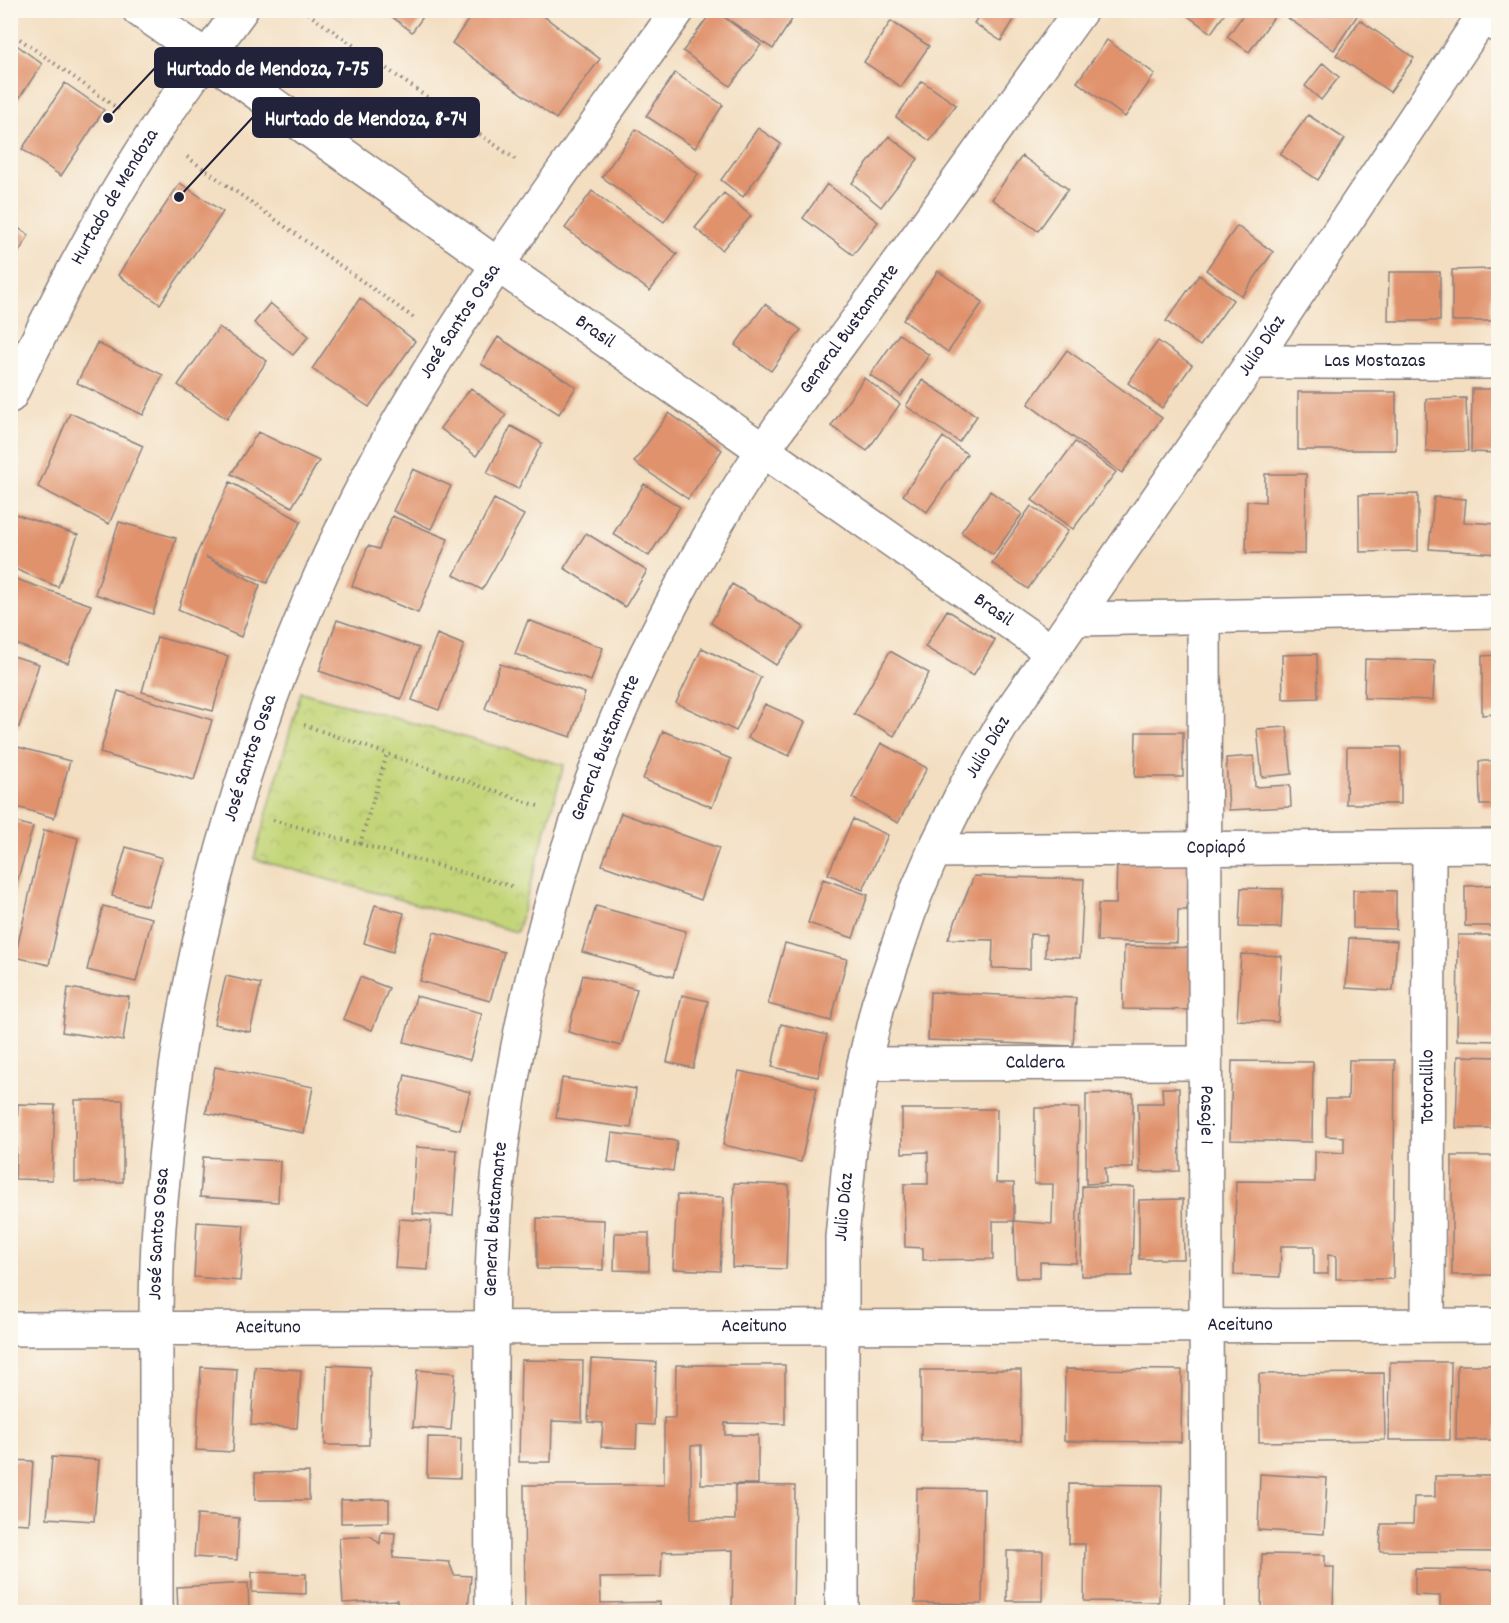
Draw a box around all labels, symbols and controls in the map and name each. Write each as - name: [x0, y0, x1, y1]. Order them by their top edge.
- callout: Hurtado de Mendoza, 7-75: [155, 48, 382, 87]
- text: Hurtado de Mendoza, 7-75: [166, 56, 370, 86]
- callout: Hurtado de Mendoza, 8-74: [253, 98, 479, 137]
- text: Hurtado de Mendoza, 8-74: [265, 106, 467, 136]
- street label: Hurtado de Mendoza: [64, 123, 167, 271]
- street label: José Santos Ossa: [413, 258, 509, 385]
- street label: General Bustamante: [793, 259, 907, 401]
- street label: Brasil: [569, 309, 620, 356]
- street label: Julio Díaz: [1232, 310, 1293, 383]
- street label: Las Mostazas: [1324, 348, 1426, 376]
- street label: Brasil: [967, 587, 1019, 635]
- street label: General Bustamante: [564, 670, 648, 825]
- street label: José Santos Ossa: [217, 690, 285, 825]
- street label: Julio Díaz: [959, 711, 1018, 784]
- street label: Copiapó: [1186, 834, 1246, 863]
- street label: Caldera: [1005, 1049, 1065, 1078]
- street label: Totoralillo: [1414, 1049, 1443, 1125]
- street label: Pasaje 1: [1191, 1085, 1220, 1145]
- street label: General Bustamante: [478, 1140, 516, 1297]
- street label: José Santos Ossa: [142, 1166, 178, 1300]
- street label: Julio Díaz: [828, 1171, 862, 1243]
- street label: Aceituno: [1207, 1312, 1273, 1340]
- street label: Aceituno: [721, 1313, 787, 1341]
- street label: Aceituno: [235, 1314, 301, 1342]

